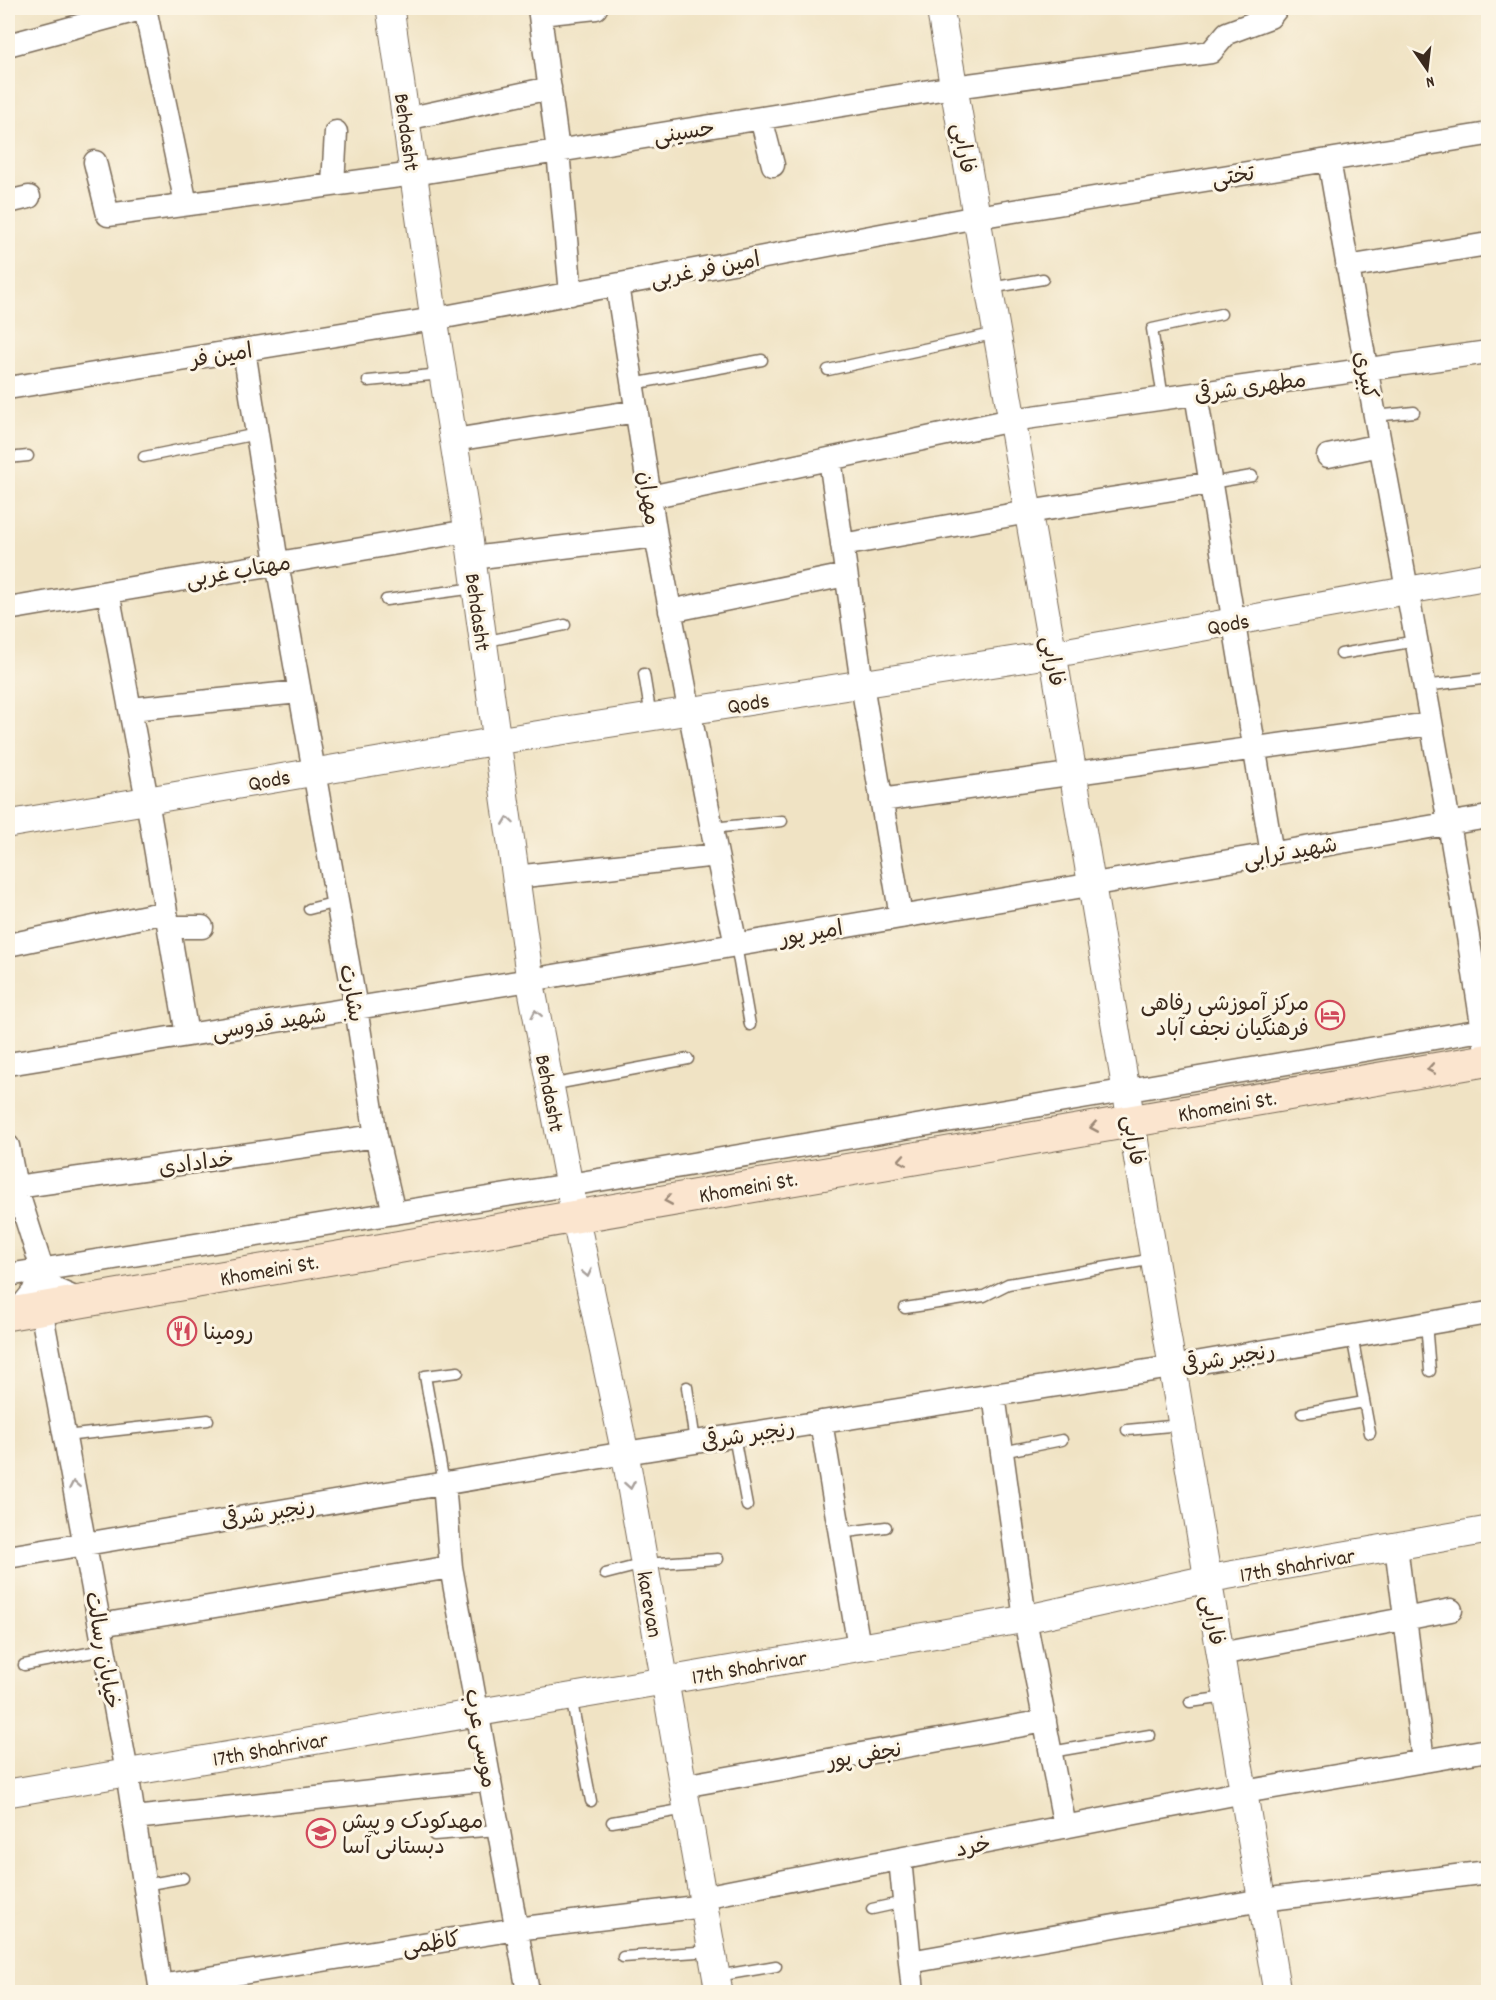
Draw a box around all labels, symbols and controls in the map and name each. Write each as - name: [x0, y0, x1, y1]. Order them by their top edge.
- north arrow: [1397, 39, 1457, 99]
- text: N: [1423, 69, 1437, 93]
- street label: Behdasht: [384, 92, 425, 173]
- street label: حسینی: [652, 114, 717, 155]
- street label: فارابی: [942, 121, 981, 176]
- street label: تختی: [1210, 160, 1258, 197]
- street label: امین فر غربی: [648, 246, 763, 297]
- street label: امین فر: [186, 337, 255, 378]
- street label: کبیری: [1344, 349, 1383, 402]
- street label: مطهری شرقی: [1192, 365, 1309, 413]
- street label: مهران: [627, 469, 666, 527]
- street label: مهتاب غربی: [184, 549, 293, 598]
- street label: Behdasht: [455, 572, 496, 653]
- street label: Qods: [1205, 608, 1252, 645]
- street label: فارابی: [1031, 634, 1070, 689]
- street label: Qods: [725, 687, 772, 724]
- street label: Qods: [246, 764, 293, 801]
- one-way arrow: [502, 817, 514, 826]
- street label: شهید ترابی: [1241, 831, 1340, 878]
- street label: امیر پور: [776, 915, 846, 957]
- street label: بشارت: [329, 962, 370, 1025]
- place label: مرکز آموزشی رفاهی فرهنگیان نجف آباد: [1141, 990, 1309, 1046]
- hotel icon: مرکز آموزشی رفاهی فرهنگیان نجف آباد: [1314, 999, 1346, 1031]
- street label: شهید قدوسی: [210, 1001, 329, 1050]
- one-way arrow: [530, 1009, 543, 1019]
- street label: Behdasht: [525, 1052, 570, 1135]
- one-way arrow: [1426, 1063, 1435, 1075]
- street label: Khomeini St.: [1176, 1085, 1279, 1132]
- street label: فارابی: [1112, 1113, 1151, 1168]
- one-way arrow: [1089, 1121, 1098, 1133]
- street label: خدادادی: [157, 1145, 236, 1186]
- one-way arrow: [897, 1153, 907, 1166]
- street label: Khomeini St.: [697, 1166, 800, 1213]
- one-way arrow: [663, 1193, 673, 1206]
- street label: Khomeini St.: [218, 1249, 321, 1296]
- one-way arrow: [580, 1268, 593, 1278]
- restaurant icon: رومینا: [166, 1315, 198, 1347]
- place label: رومینا: [203, 1319, 254, 1350]
- street label: رنجبر شرقی: [1179, 1336, 1278, 1384]
- street label: رنجبر شرقی: [699, 1414, 798, 1460]
- one-way arrow: [624, 1480, 636, 1489]
- one-way arrow: [68, 1481, 81, 1491]
- street label: رنجبر شرقی: [219, 1492, 318, 1538]
- street label: 17th Shahrivar: [1238, 1542, 1358, 1593]
- street label: karevan: [626, 1569, 669, 1640]
- street label: خیابان رسالت: [75, 1590, 126, 1712]
- street label: فارابی: [1191, 1593, 1230, 1648]
- street label: 17th Shahrivar: [690, 1644, 810, 1695]
- street label: موسی عرب: [455, 1686, 503, 1791]
- street label: 17th Shahrivar: [211, 1726, 331, 1777]
- street label: نجفی پور: [823, 1736, 904, 1780]
- place label: مهدکودک و پیش دبستانی آسا: [342, 1808, 483, 1864]
- school or university icon: مهدکودک و پیش دبستانی آسا: [305, 1817, 337, 1849]
- street label: خرد: [954, 1830, 994, 1867]
- street label: کاظمی: [400, 1926, 463, 1965]

